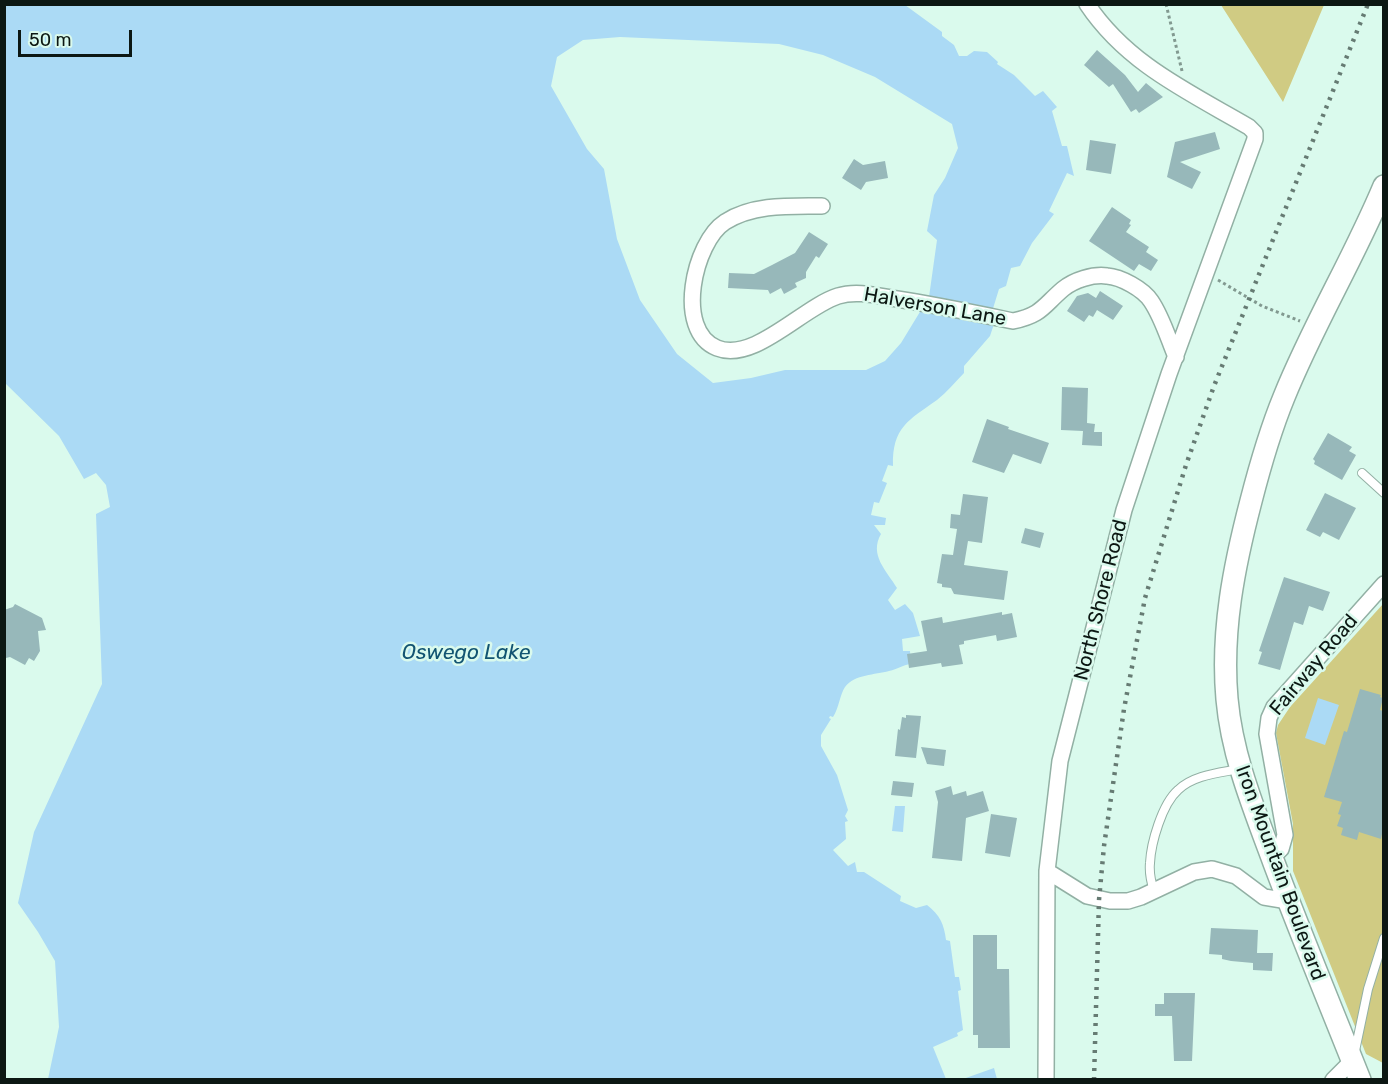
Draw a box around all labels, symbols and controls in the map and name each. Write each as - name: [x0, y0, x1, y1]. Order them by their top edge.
- scale bar: [21, 18, 135, 56]
- text: 50 m: [29, 29, 72, 51]
- street label: Halverson Lane: [862, 283, 1008, 331]
- street label: North Shore Road: [1069, 517, 1133, 683]
- street label: Fairway Road: [1265, 610, 1363, 720]
- water label: Oswego Lake: [402, 640, 530, 666]
- street label: Iron Mountain Boulevard: [1230, 762, 1330, 984]

